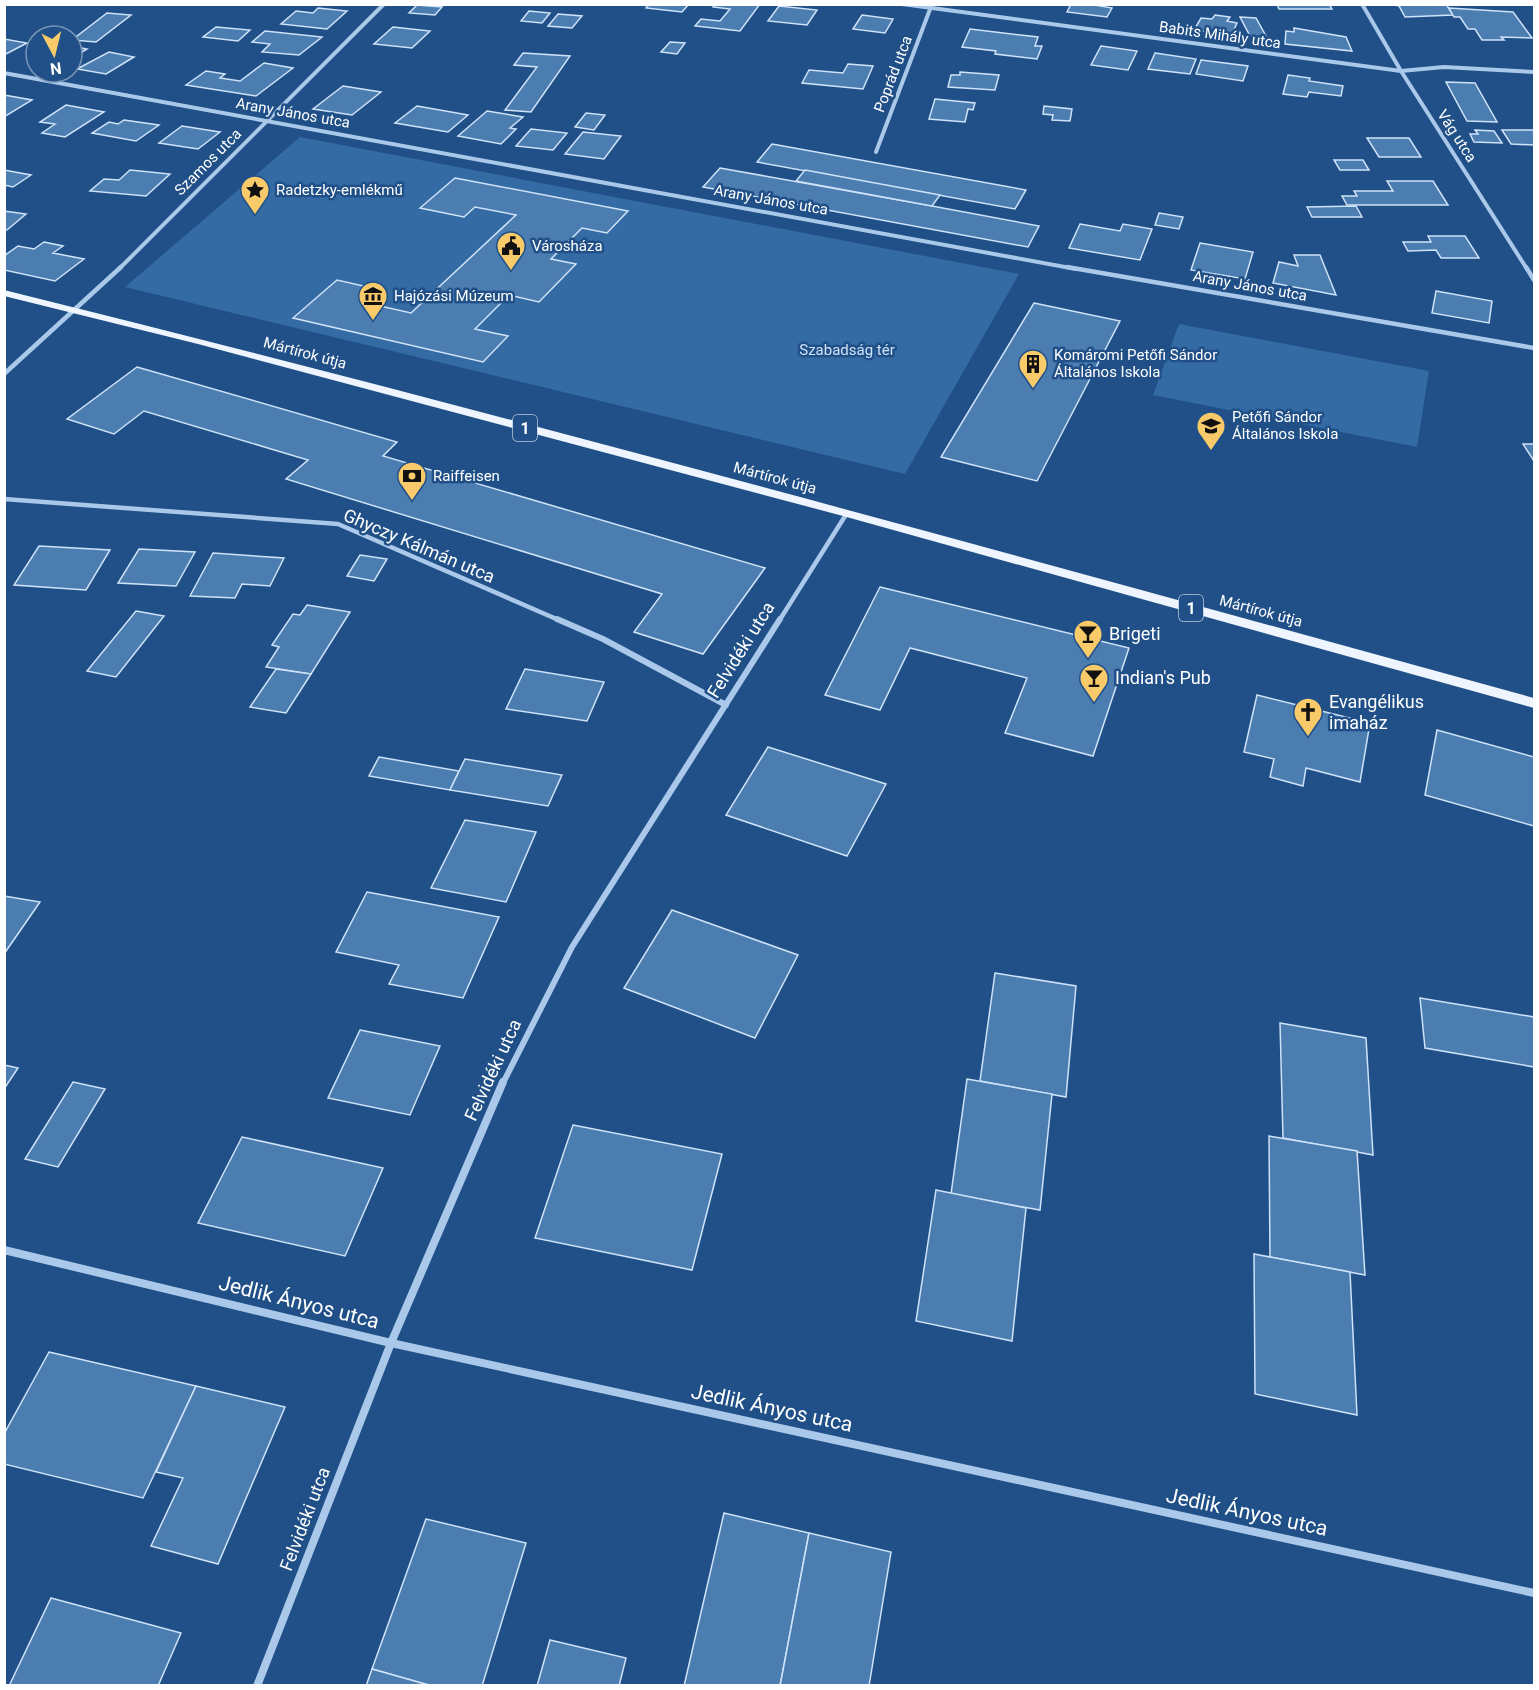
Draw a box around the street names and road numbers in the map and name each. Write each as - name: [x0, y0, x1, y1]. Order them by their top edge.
- street label: Babits Mihály utca: [1158, 18, 1282, 52]
- street label: Poprád utca: [870, 33, 916, 115]
- street label: Arany János utca: [234, 94, 352, 132]
- street label: Vág utca: [1433, 106, 1481, 166]
- street label: Szamos utca: [171, 125, 245, 199]
- street label: Arany János utca: [712, 181, 830, 219]
- street label: Arany János utca: [1191, 267, 1309, 305]
- street label: Mártírok útja: [262, 333, 348, 373]
- road number: 1: [513, 415, 537, 441]
- street label: Mártírok útja: [732, 458, 818, 498]
- street label: Ghyczy Kálmán utca: [340, 504, 498, 587]
- street label: Mártírok útja: [1218, 591, 1304, 631]
- road number: 1: [1179, 595, 1203, 621]
- street label: Felvidéki utca: [703, 598, 778, 702]
- street label: Felvidéki utca: [460, 1016, 525, 1124]
- street label: Jedlik Ányos utca: [216, 1270, 382, 1334]
- street label: Jedlik Ányos utca: [689, 1379, 855, 1437]
- street label: Felvidéki utca: [275, 1464, 334, 1574]
- street label: Jedlik Ányos utca: [1164, 1483, 1330, 1541]

